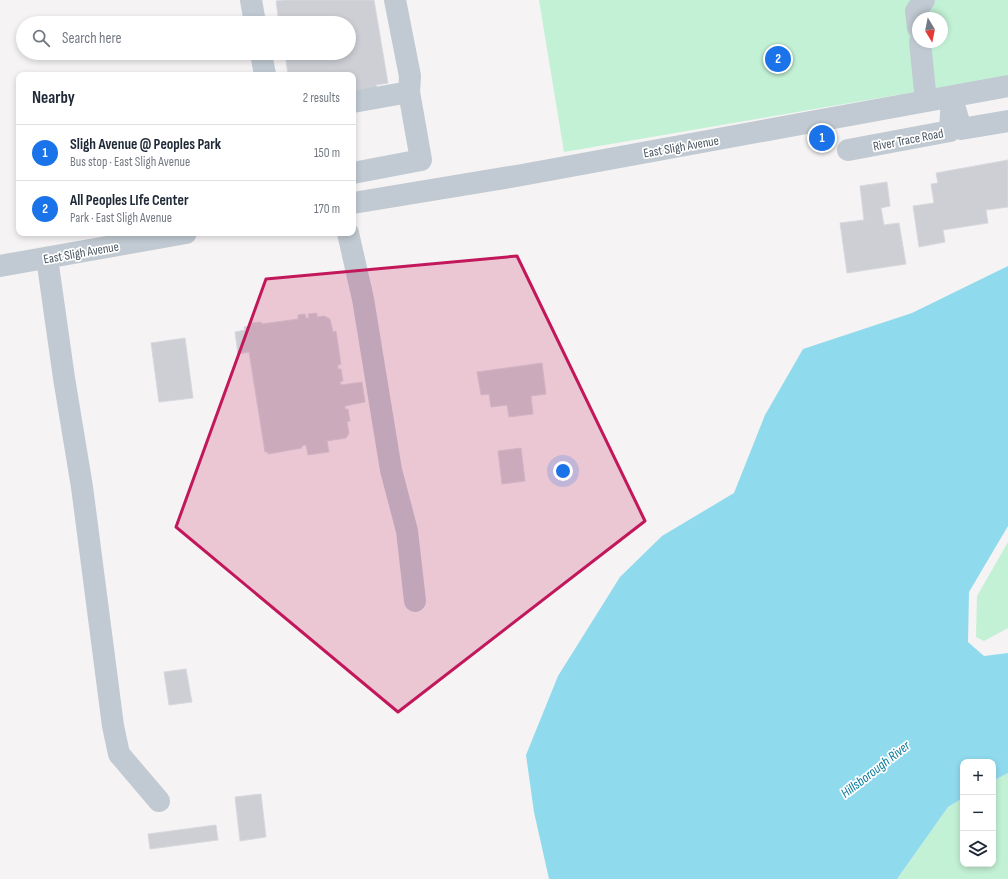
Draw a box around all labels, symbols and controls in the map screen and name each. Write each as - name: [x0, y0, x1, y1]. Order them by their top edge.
- north arrow: [912, 12, 948, 48]
- search box: [16, 16, 356, 60]
- icon: search: [30, 27, 52, 49]
- text: Search here: [62, 29, 122, 48]
- pin: 2: [765, 44, 791, 74]
- text: Nearby: [32, 88, 75, 108]
- text: 2 results: [303, 90, 340, 106]
- pin: 1: [809, 123, 835, 153]
- street label: River Trace Road: [872, 125, 945, 155]
- street label: East Sligh Avenue: [642, 132, 720, 161]
- text: Sligh Avenue @ Peoples Park: [70, 135, 221, 154]
- text: 1: [42, 145, 48, 161]
- text: 150 m: [314, 145, 340, 161]
- text: Bus stop · East Sligh Avenue: [70, 154, 190, 170]
- text: All Peoples LIfe Center: [70, 191, 189, 210]
- text: 2: [42, 201, 48, 217]
- text: 170 m: [314, 201, 340, 217]
- text: Park · East Sligh Avenue: [70, 210, 172, 226]
- street label: East Sligh Avenue: [42, 238, 120, 267]
- your location: [553, 461, 573, 481]
- water label: Hillsborough River: [837, 736, 914, 802]
- map controls: [960, 759, 996, 867]
- button: +: [960, 759, 996, 795]
- button: −: [960, 795, 996, 831]
- button: layers: [960, 831, 996, 867]

